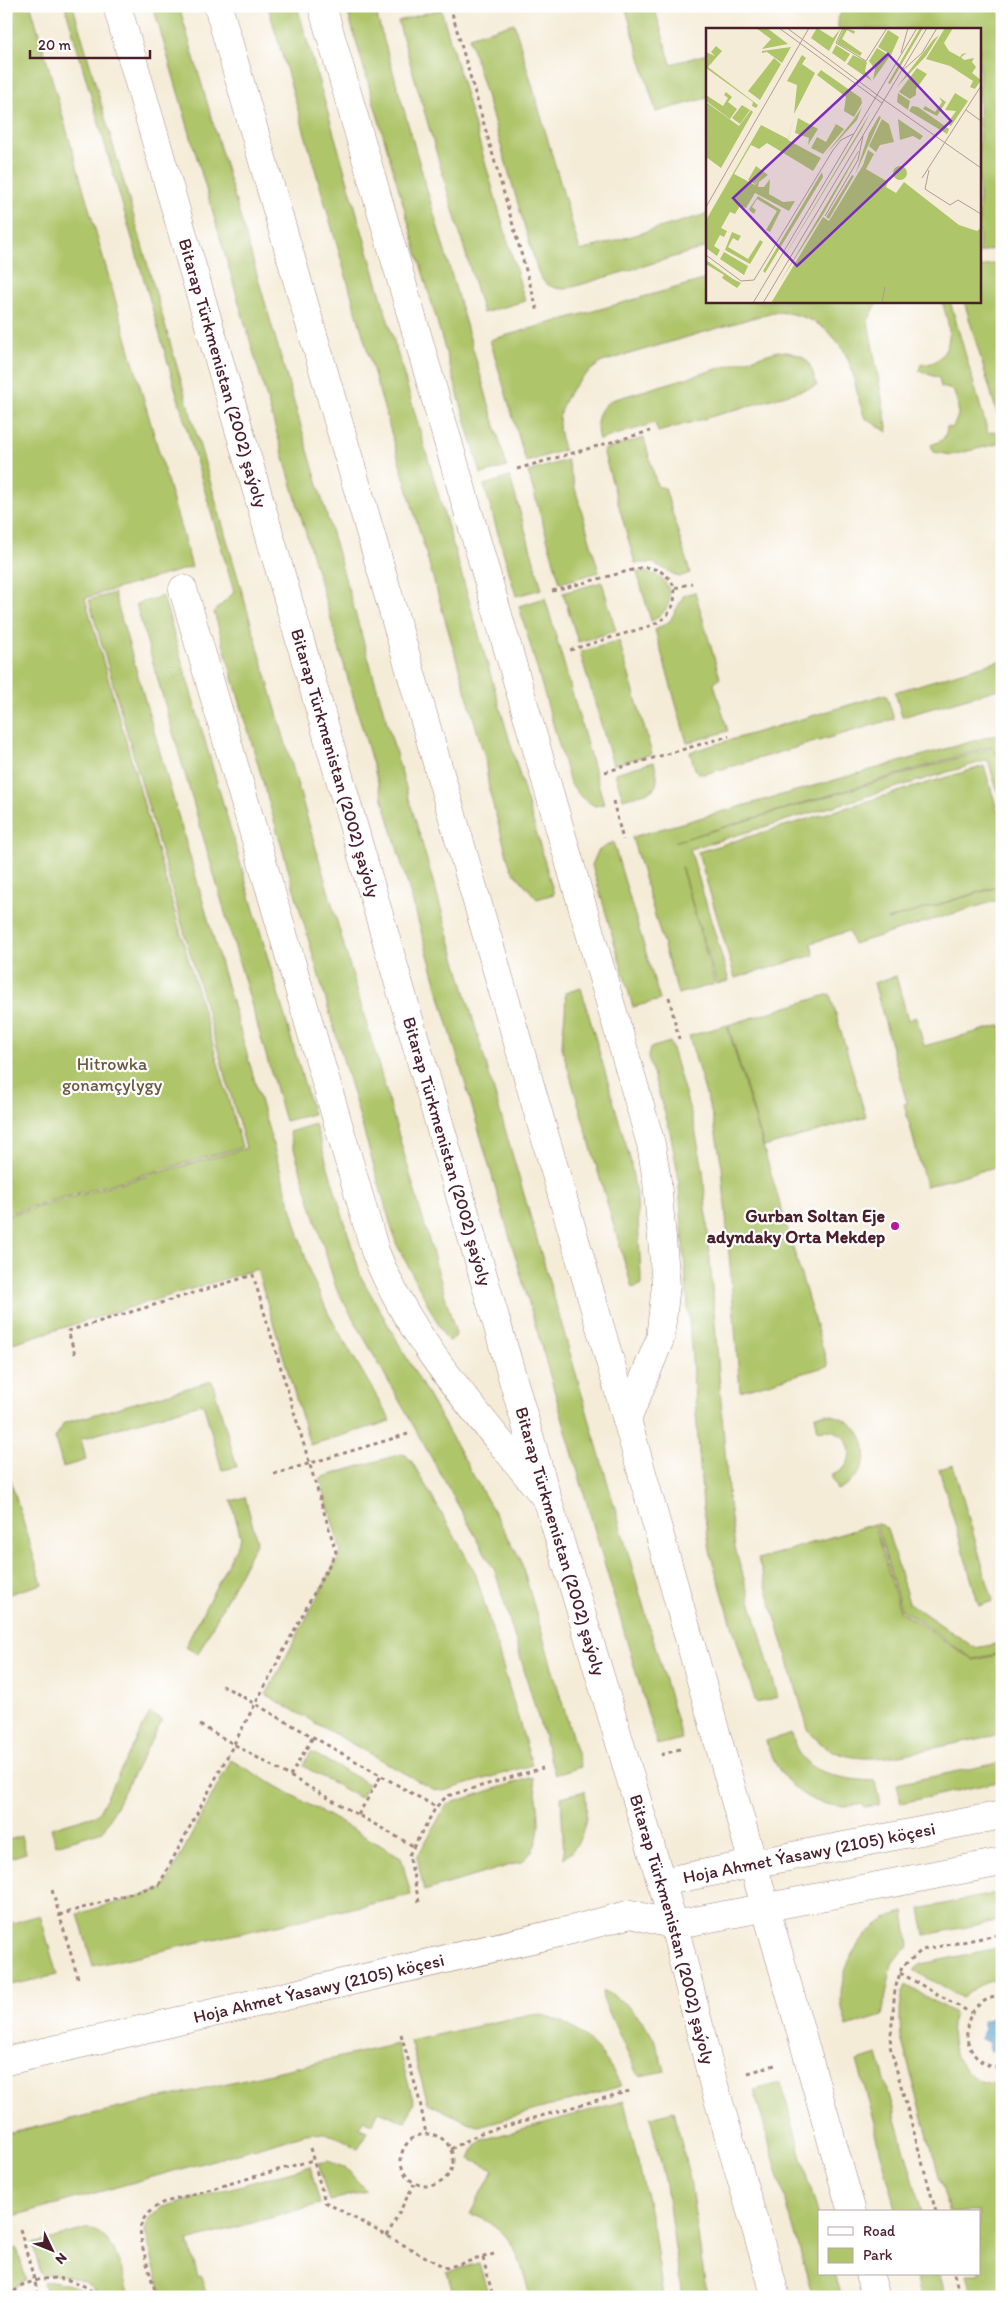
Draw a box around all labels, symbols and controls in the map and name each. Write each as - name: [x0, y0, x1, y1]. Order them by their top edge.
- scale bar: [30, 28, 150, 60]
- inset map: [706, 28, 980, 302]
- text: 20 m: [38, 36, 72, 54]
- street label: Bitarap Türkmenistan (2002) şaýoly: [174, 236, 272, 511]
- street label: Bitarap Türkmenistan (2002) şaýoly: [286, 626, 385, 901]
- street label: Bitarap Türkmenistan (2002) şaýoly: [398, 1014, 497, 1289]
- park label: Hitrowka gonamçylygy: [62, 1053, 163, 1096]
- place label: Gurban Soltan Eje adyndaky Orta Mekdep: [707, 1205, 885, 1248]
- marker: Gurban Soltan Eje adyndaky Orta Mekdep: [889, 1220, 901, 1232]
- street label: Bitarap Türkmenistan (2002) şaýoly: [510, 1404, 610, 1679]
- street label: Bitarap Türkmenistan (2002) şaýoly: [625, 1792, 719, 2067]
- street label: Hoja Ahmet Ýasawy (2105) köçesi: [681, 1817, 937, 1888]
- street label: Hoja Ahmet Ýasawy (2105) köçesi: [191, 1949, 446, 2028]
- legend: [818, 2210, 980, 2276]
- text: Road: [863, 2222, 896, 2240]
- north arrow: [28, 2226, 78, 2276]
- text: Park: [863, 2246, 893, 2264]
- text: N: [52, 2249, 71, 2268]

